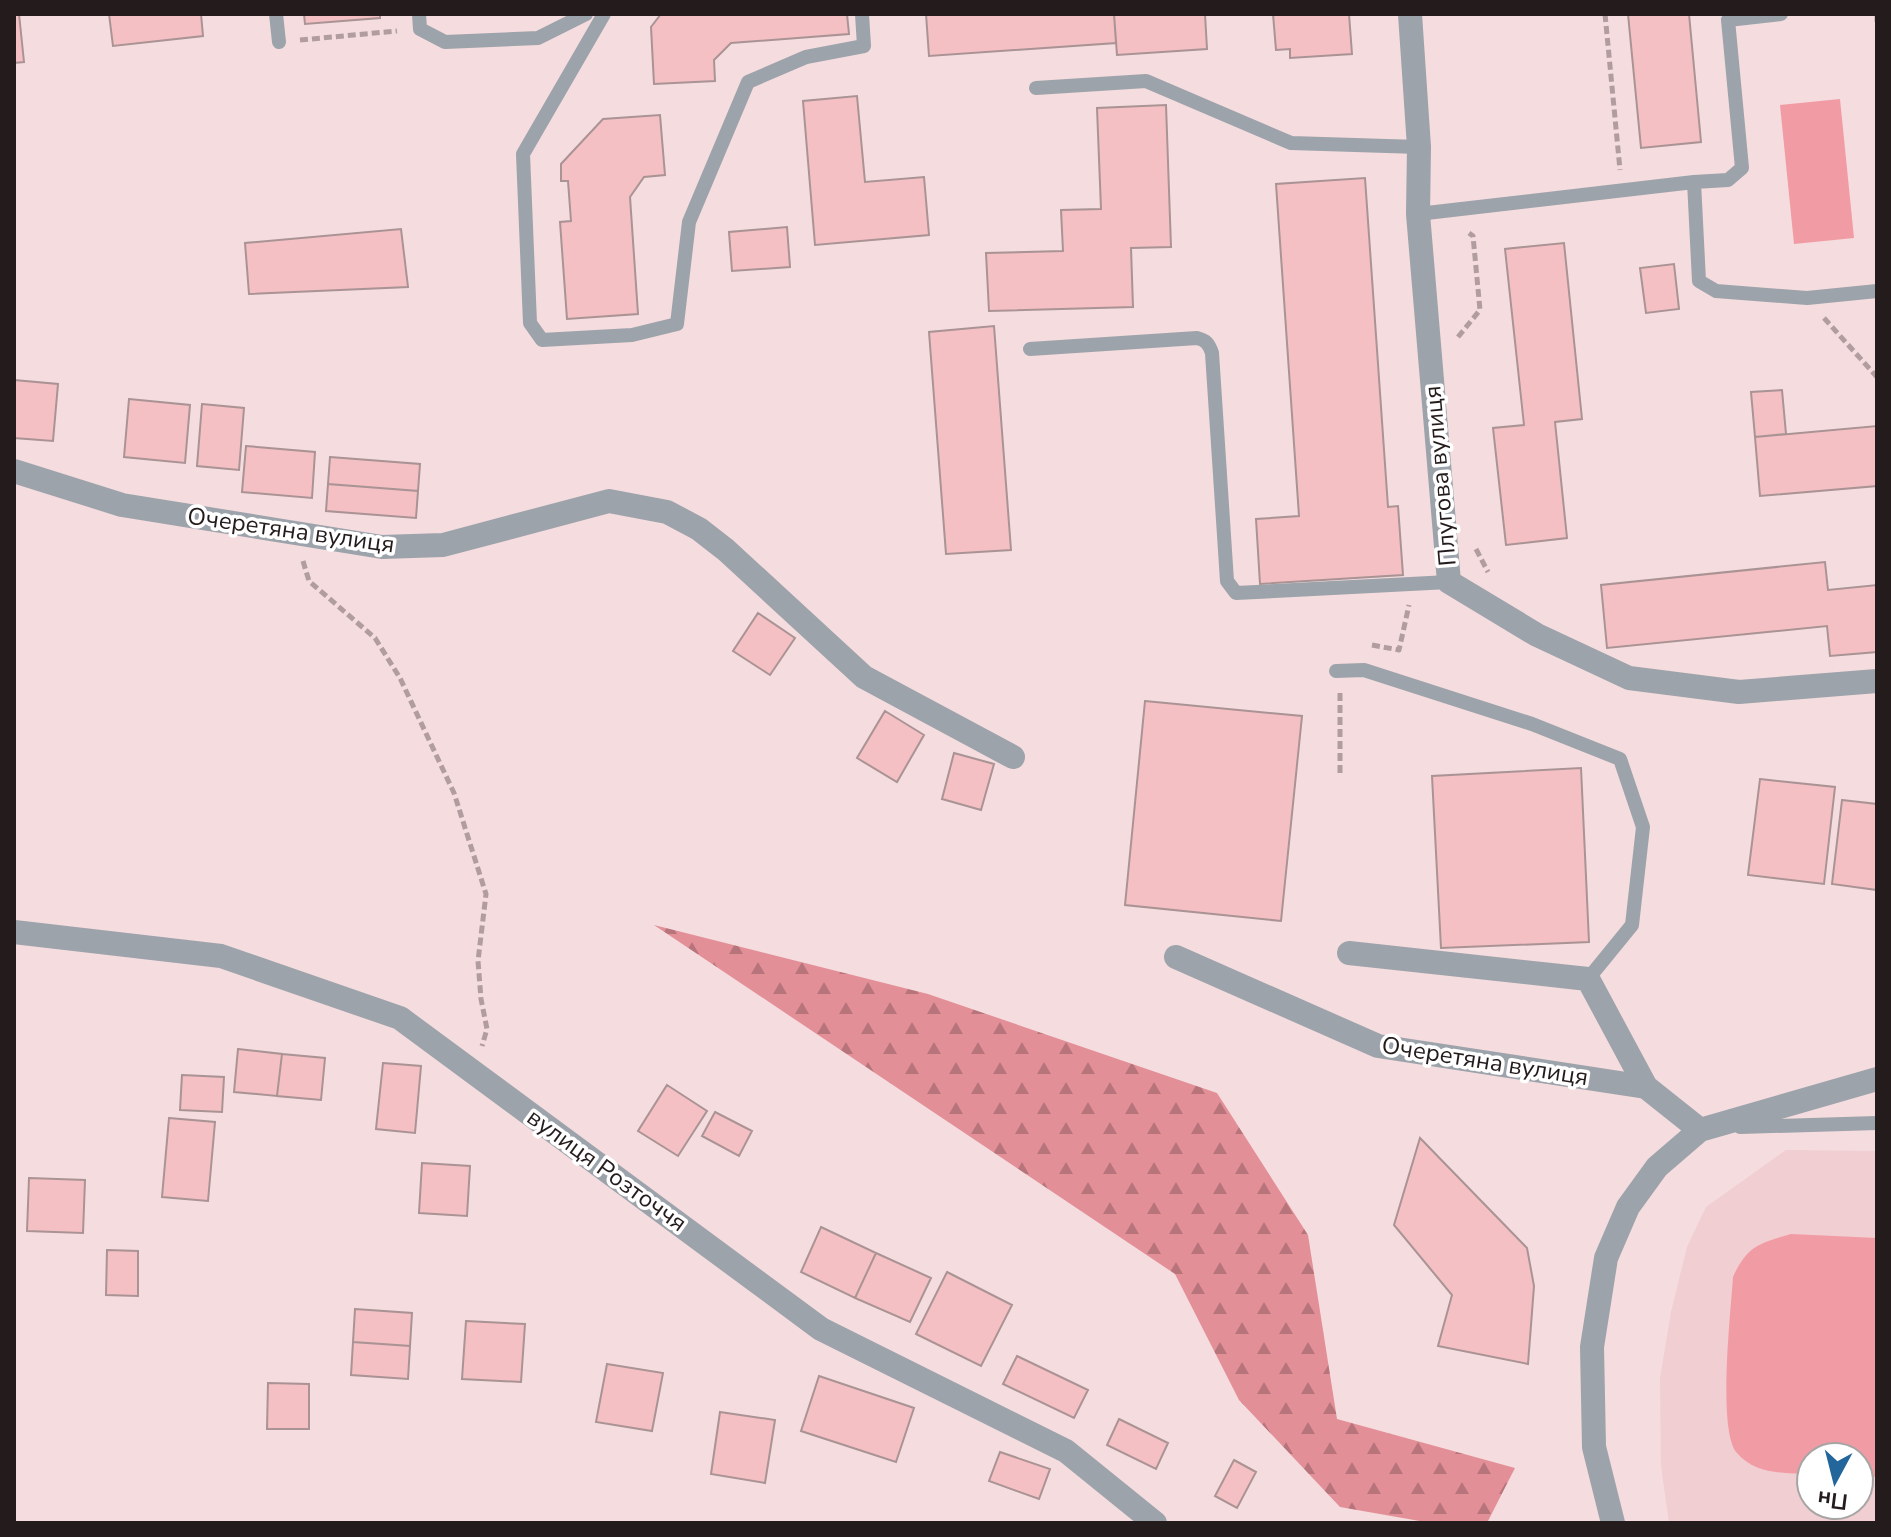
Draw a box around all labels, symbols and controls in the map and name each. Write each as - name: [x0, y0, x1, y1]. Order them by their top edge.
- street label: Плугова вулиця: [1416, 385, 1464, 567]
- street label: Очеретяна вулиця: [185, 500, 397, 560]
- street label: Очеретяна вулиця: [1379, 1029, 1591, 1093]
- street label: вулиця Розточчя: [521, 1101, 693, 1239]
- north arrow: [1795, 1441, 1875, 1521]
- text: Пн: [1816, 1483, 1850, 1517]

